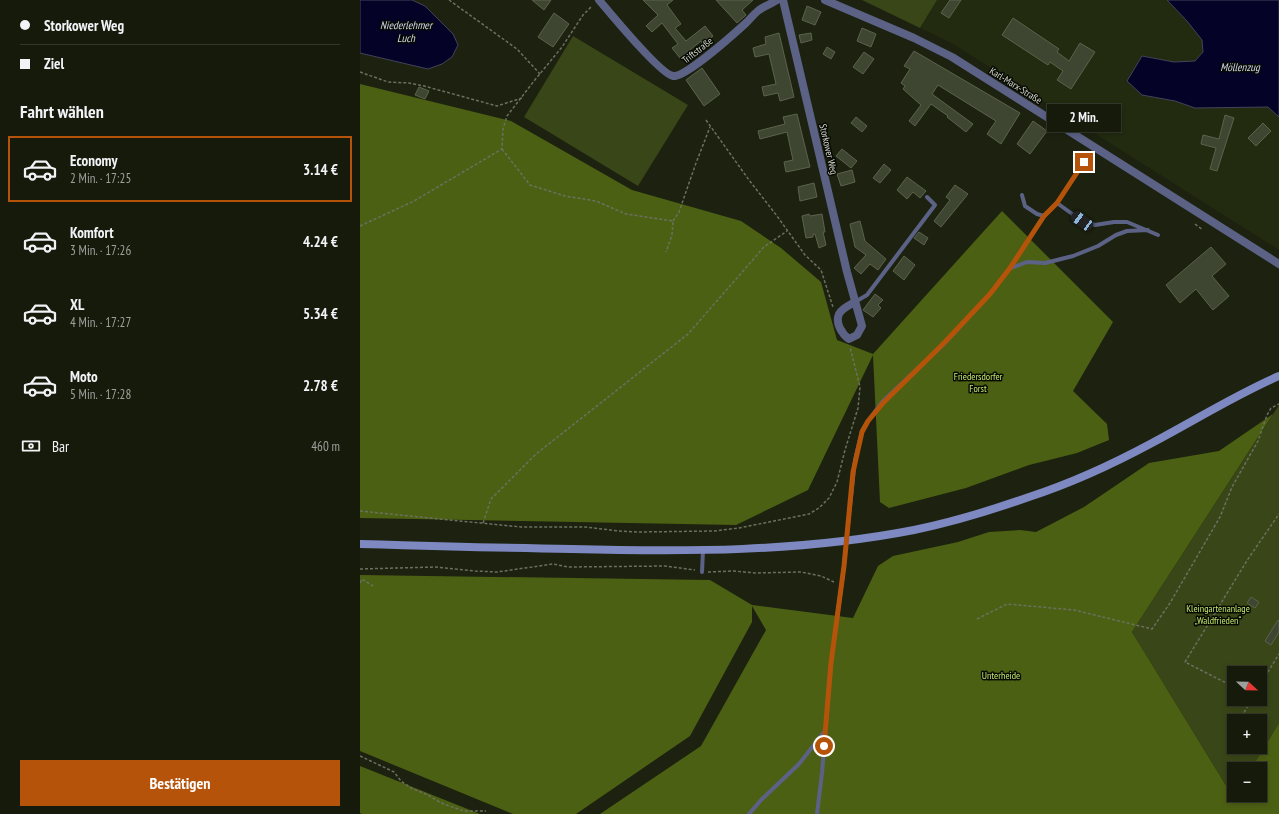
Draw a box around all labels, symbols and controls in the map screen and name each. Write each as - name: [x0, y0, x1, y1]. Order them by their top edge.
- text: Storkower Weg: [44, 16, 124, 35]
- water label: Niederlehmer Luch: [380, 18, 434, 45]
- street label: Triftstraße: [679, 34, 715, 66]
- text: Ziel: [44, 54, 64, 73]
- water label: Möllenzug: [1220, 60, 1261, 74]
- street label: Karl-Marx-Straße: [987, 64, 1044, 107]
- text: Fahrt wählen: [20, 100, 104, 123]
- callout: 2 Min.: [1047, 104, 1121, 132]
- text: 2 Min.: [1069, 109, 1099, 126]
- street label: Storkower Weg: [816, 123, 841, 176]
- icon: car: [22, 151, 58, 187]
- text: Economy: [70, 151, 118, 170]
- route end: [1075, 153, 1093, 171]
- text: 3.14 €: [303, 160, 338, 179]
- text: 2 Min. · 17:25: [70, 170, 131, 187]
- car: [1069, 209, 1095, 233]
- icon: car: [22, 223, 58, 259]
- text: Komfort: [70, 223, 114, 242]
- text: 4.24 €: [303, 232, 338, 251]
- text: 3 Min. · 17:26: [70, 242, 131, 259]
- icon: car: [22, 295, 58, 331]
- text: XL: [70, 295, 84, 314]
- text: 5.34 €: [303, 304, 338, 323]
- text: 4 Min. · 17:27: [70, 314, 131, 331]
- icon: car: [22, 367, 58, 403]
- text: Moto: [70, 367, 98, 386]
- park label: Friedersdorfer Forst: [954, 370, 1003, 395]
- text: 2.78 €: [303, 376, 338, 395]
- text: 5 Min. · 17:28: [70, 386, 131, 403]
- icon: cash: [20, 435, 42, 457]
- text: Bar: [52, 437, 69, 456]
- text: 460 m: [311, 438, 340, 455]
- park label: Kleingartenanlage „Waldfrieden“: [1186, 602, 1250, 627]
- north arrow: [1227, 666, 1267, 706]
- map controls: [1227, 666, 1267, 802]
- park label: Unterheide: [982, 669, 1020, 682]
- button: +: [1227, 714, 1267, 754]
- route start: [815, 737, 833, 755]
- button: Bestätigen: [20, 760, 340, 806]
- button: −: [1227, 762, 1267, 802]

